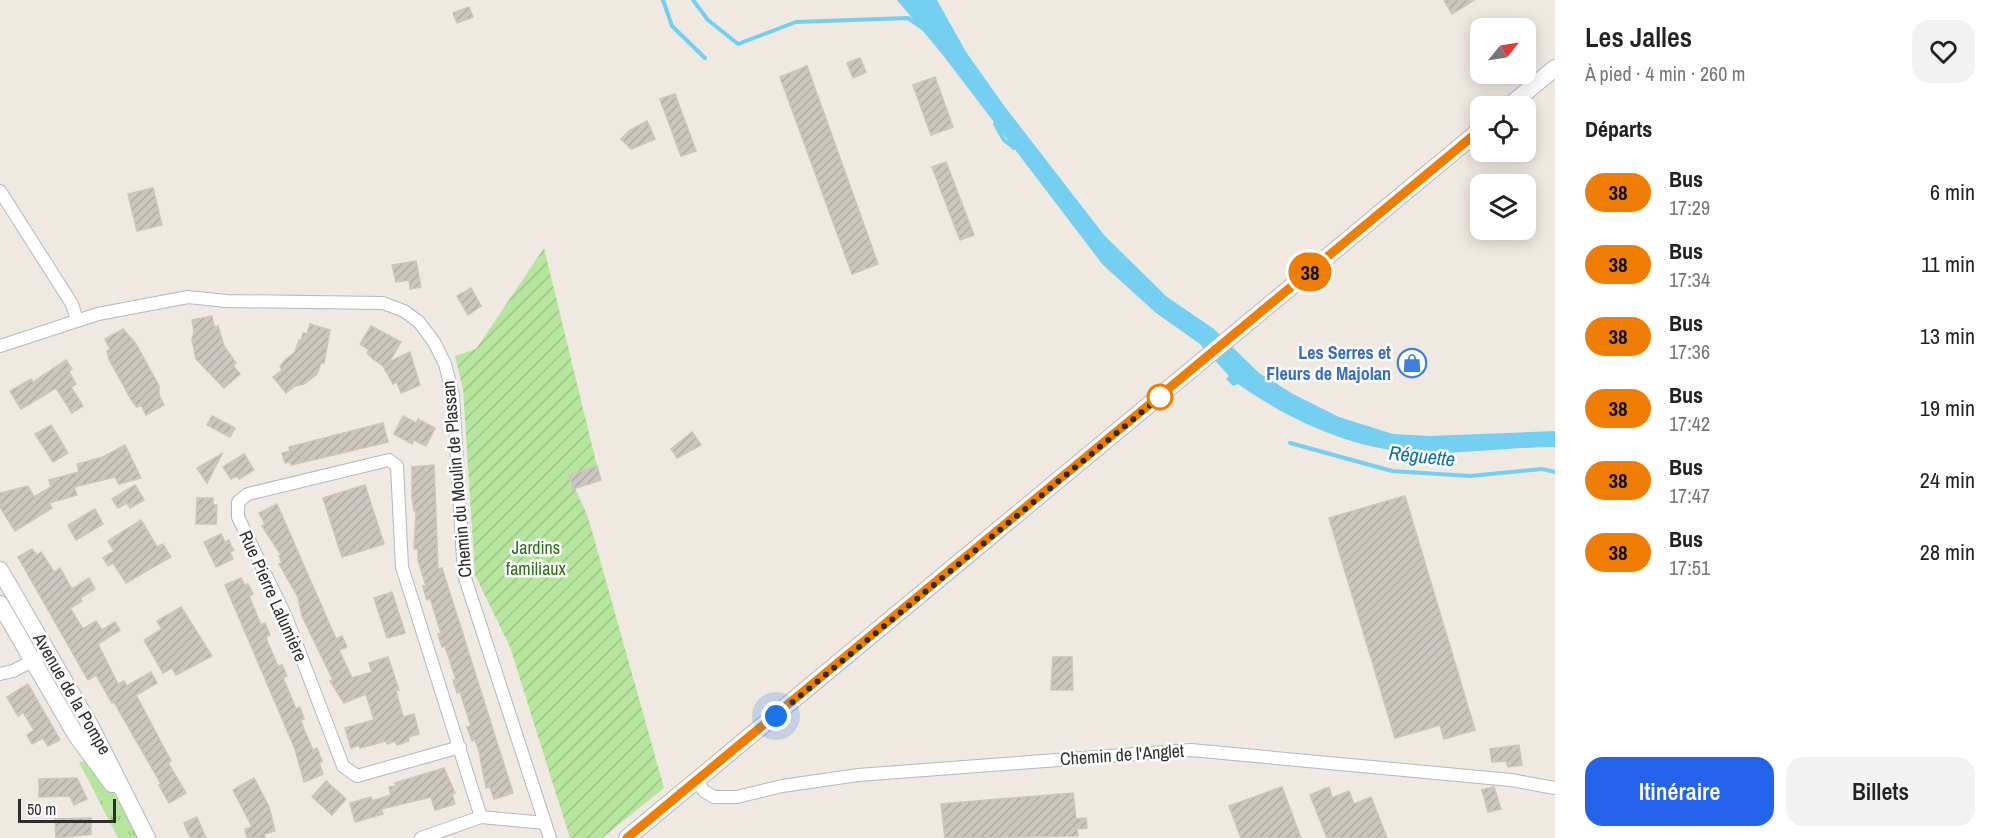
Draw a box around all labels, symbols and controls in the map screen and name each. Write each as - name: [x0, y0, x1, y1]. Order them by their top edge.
- north arrow: [1470, 18, 1536, 84]
- map controls: [1470, 18, 1536, 240]
- text: Les Jalles: [1585, 18, 1692, 56]
- button: heart: [1912, 20, 1975, 83]
- text: À pied · 4 min · 260 m: [1585, 60, 1745, 87]
- button: locate: [1470, 96, 1536, 162]
- text: Départs: [1585, 114, 1652, 144]
- text: Bus: [1669, 164, 1703, 194]
- button: layers: [1470, 174, 1536, 240]
- text: 6 min: [1930, 177, 1975, 207]
- text: 38: [1608, 178, 1628, 207]
- text: 17:29: [1669, 194, 1710, 221]
- text: Bus: [1669, 236, 1703, 266]
- text: 11 min: [1921, 249, 1975, 279]
- text: 38: [1608, 250, 1628, 279]
- line badge: 38: [1283, 252, 1337, 292]
- text: 38: [1300, 258, 1320, 287]
- text: 17:34: [1669, 266, 1710, 293]
- text: Bus: [1669, 308, 1703, 338]
- text: 13 min: [1920, 321, 1975, 351]
- text: 38: [1608, 322, 1628, 351]
- text: 17:36: [1669, 338, 1710, 365]
- place label: Les Serres et Fleurs de Majolan: [1266, 340, 1391, 386]
- shop icon: Les Serres et Fleurs de Majolan: [1396, 347, 1428, 379]
- street label: Chemin du Moulin de Plassan: [435, 379, 478, 579]
- text: Bus: [1669, 380, 1703, 410]
- unlabelled marker: [1147, 384, 1173, 410]
- text: 19 min: [1920, 393, 1975, 423]
- text: 38: [1608, 394, 1628, 423]
- text: 17:42: [1669, 410, 1710, 437]
- water label: Réguette: [1388, 439, 1457, 472]
- text: Bus: [1669, 452, 1703, 482]
- text: 24 min: [1920, 465, 1975, 495]
- text: 38: [1608, 466, 1628, 495]
- text: 17:47: [1669, 482, 1710, 509]
- text: Bus: [1669, 524, 1703, 554]
- street label: Rue Pierre Lalumière: [233, 526, 314, 665]
- park label: Jardins familiaux: [506, 535, 567, 581]
- text: 28 min: [1920, 537, 1975, 567]
- text: 38: [1608, 538, 1628, 567]
- text: 17:51: [1669, 554, 1710, 581]
- street label: Avenue de la Pompe: [27, 627, 117, 759]
- your location: [761, 701, 791, 731]
- street label: Chemin de l'Anglet: [1059, 738, 1185, 771]
- button: Itinéraire: [1585, 757, 1774, 826]
- button: Billets: [1786, 757, 1975, 826]
- scale bar: [18, 796, 116, 824]
- text: 50 m: [27, 798, 56, 820]

